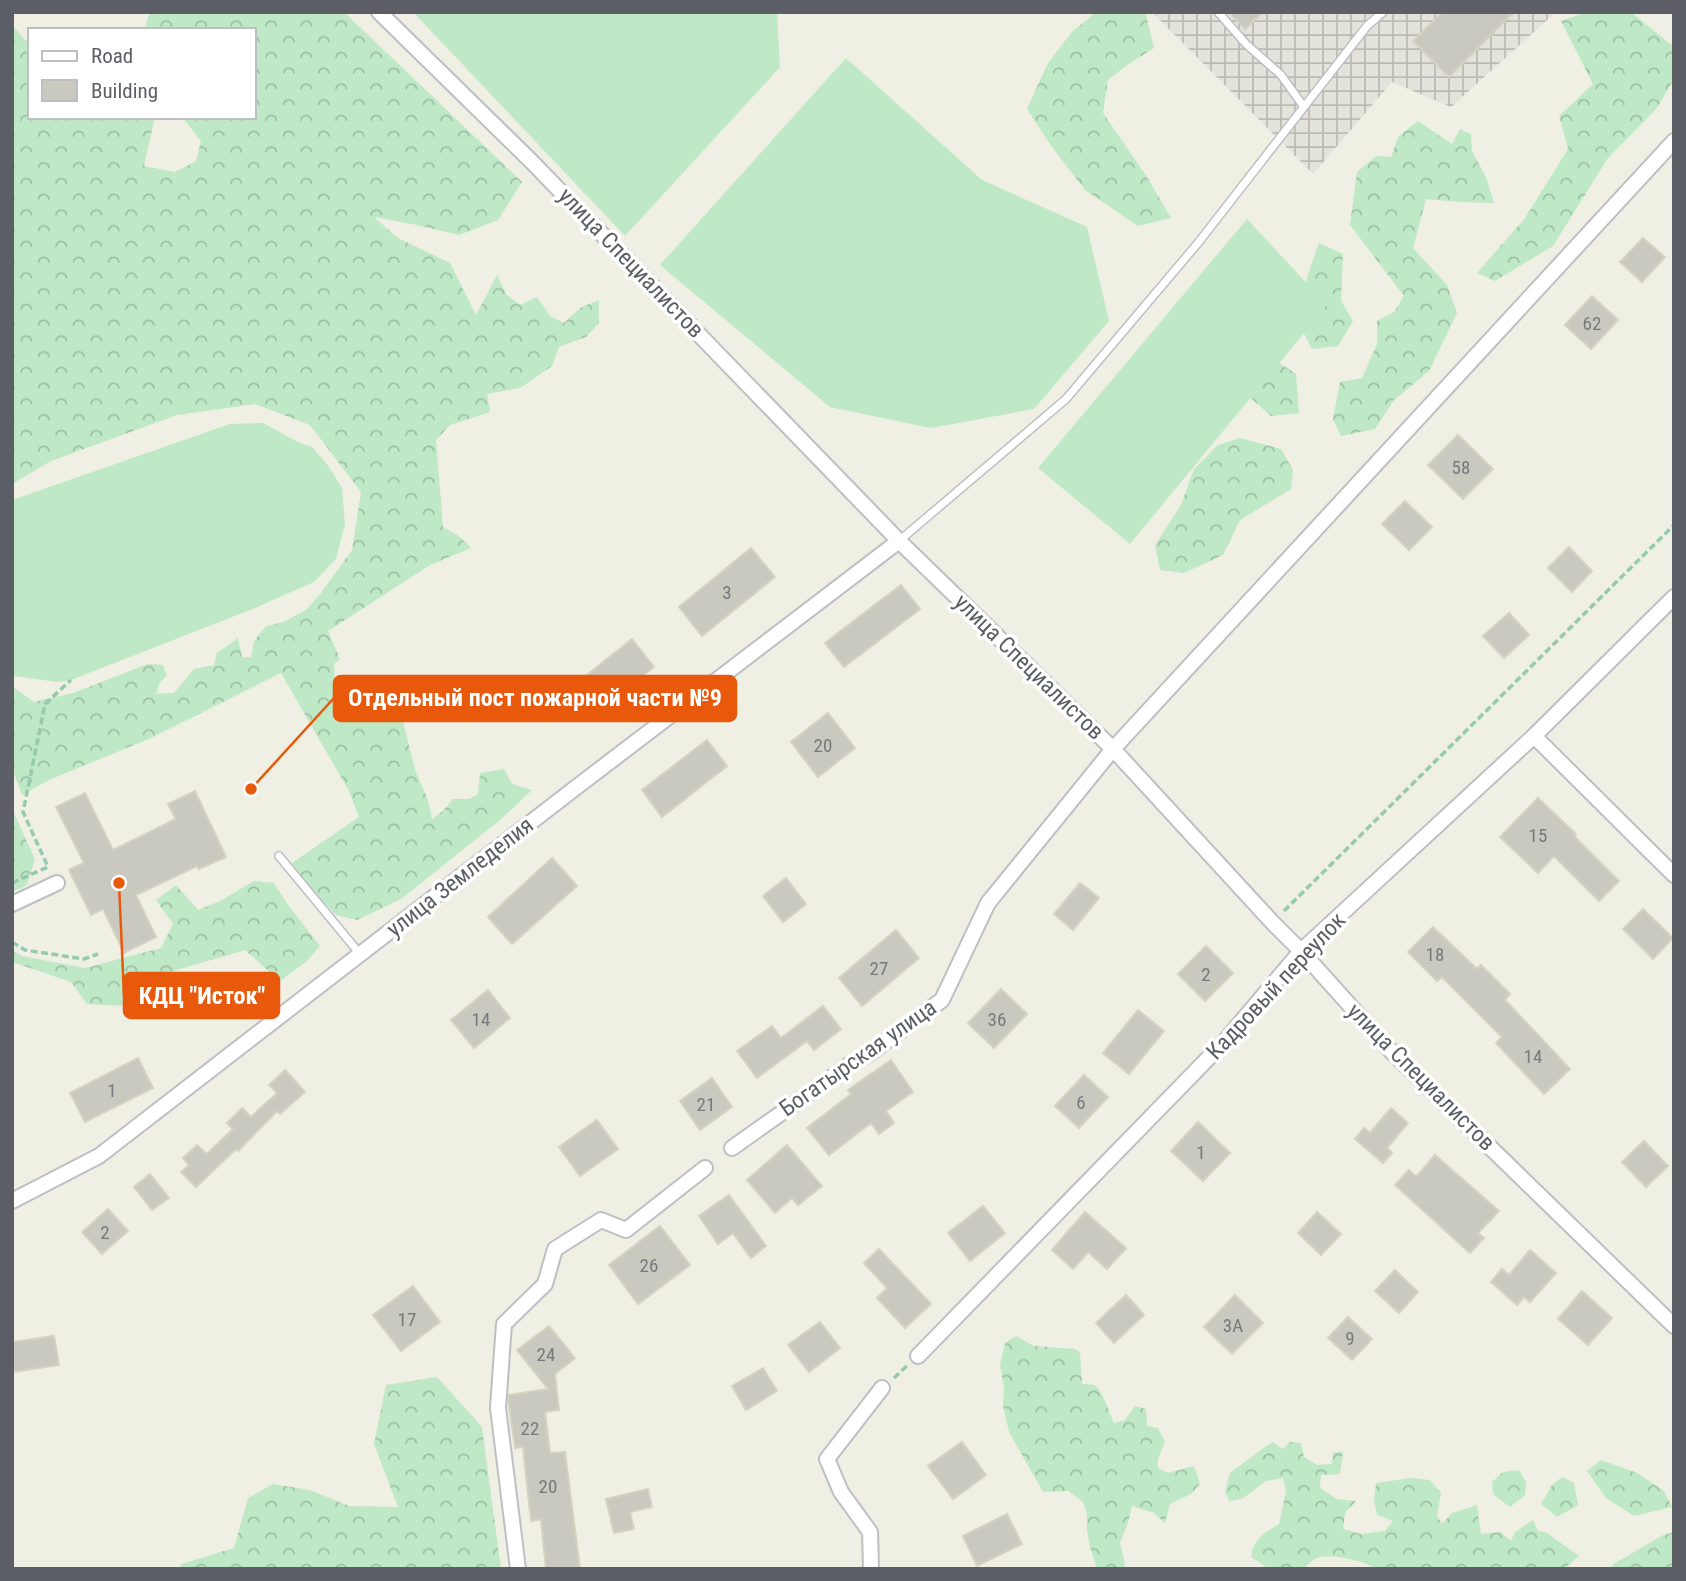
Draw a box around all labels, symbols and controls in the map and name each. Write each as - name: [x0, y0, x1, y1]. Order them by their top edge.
- legend: [28, 28, 256, 119]
- text: Road: [91, 44, 133, 68]
- text: Building: [91, 79, 158, 103]
- street label: улица Специалистов: [553, 182, 709, 344]
- house number: 62: [1583, 312, 1601, 335]
- house number: 58: [1452, 456, 1470, 479]
- house number: 3: [722, 581, 732, 604]
- street label: улица Специалистов: [948, 589, 1110, 745]
- callout: Отдельный пост пожарной части №9: [334, 676, 736, 721]
- text: Отдельный пост пожарной части №9: [348, 684, 722, 712]
- house number: 20: [814, 734, 832, 757]
- street label: улица Земледелия: [381, 811, 539, 943]
- house number: 15: [1529, 824, 1547, 847]
- street label: Кадровый переулок: [1201, 907, 1351, 1065]
- house number: 18: [1426, 943, 1444, 966]
- house number: 27: [870, 957, 888, 980]
- house number: 2: [1201, 963, 1211, 986]
- callout: КДЦ "Исток": [124, 973, 279, 1018]
- text: КДЦ "Исток": [139, 982, 265, 1010]
- street label: Богатырская улица: [774, 994, 942, 1122]
- street label: улица Специалистов: [1342, 998, 1500, 1156]
- house number: 14: [472, 1008, 490, 1031]
- house number: 36: [988, 1008, 1006, 1031]
- house number: 14: [1524, 1045, 1542, 1068]
- house number: 1: [107, 1079, 117, 1102]
- house number: 6: [1076, 1091, 1086, 1114]
- house number: 21: [697, 1093, 715, 1116]
- house number: 1: [1196, 1141, 1206, 1164]
- house number: 2: [100, 1221, 110, 1244]
- house number: 26: [640, 1254, 658, 1277]
- house number: 17: [398, 1308, 416, 1331]
- house number: 3А: [1223, 1314, 1243, 1337]
- house number: 9: [1345, 1327, 1355, 1350]
- house number: 24: [537, 1343, 555, 1366]
- house number: 22: [521, 1417, 539, 1440]
- house number: 20: [539, 1475, 557, 1498]

